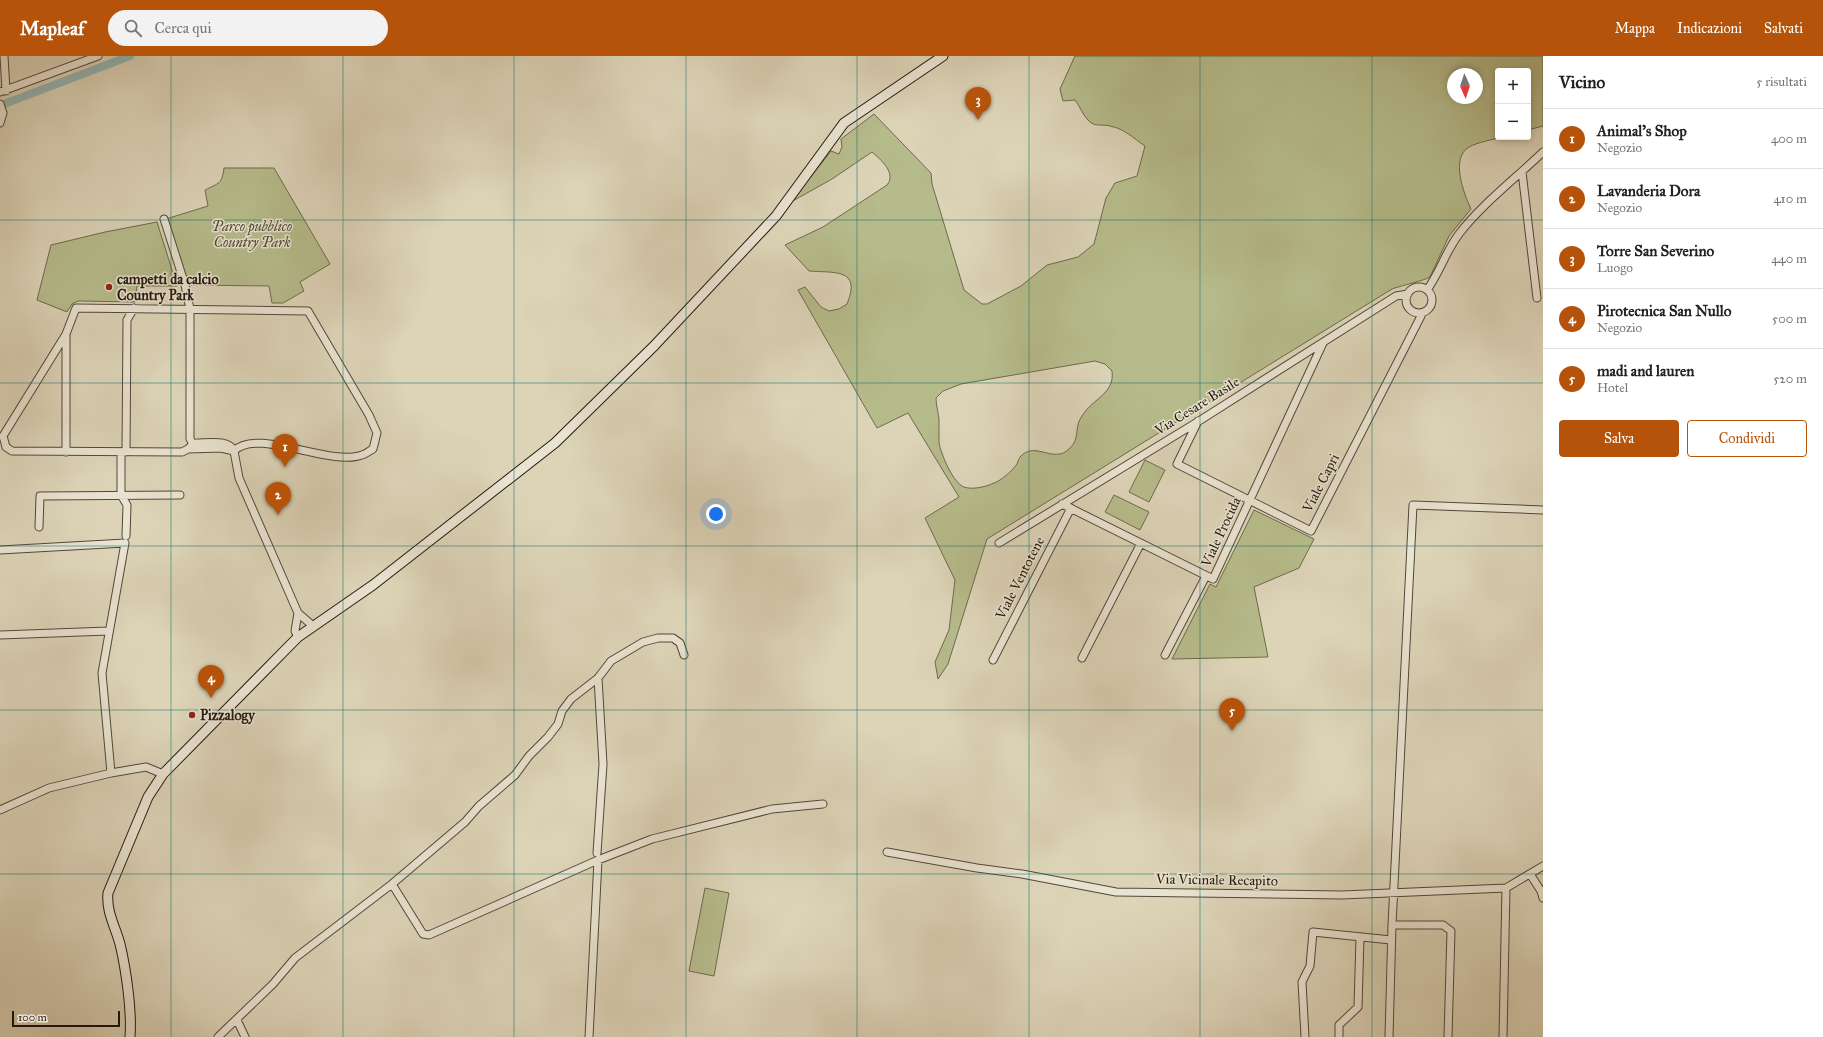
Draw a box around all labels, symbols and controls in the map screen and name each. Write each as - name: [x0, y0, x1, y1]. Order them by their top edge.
- search box: [108, 10, 388, 46]
- text: Mapleaf: [20, 17, 84, 40]
- icon: search: [122, 17, 144, 39]
- text: Cerca qui: [154, 19, 212, 37]
- text: Mappa: [1615, 20, 1655, 37]
- text: Indicazioni: [1677, 20, 1742, 37]
- text: Salvati: [1764, 20, 1803, 37]
- north arrow: [1447, 68, 1483, 104]
- map controls: [1495, 68, 1531, 140]
- button: +: [1495, 68, 1531, 104]
- text: Vicino: [1559, 72, 1605, 93]
- text: 5 risultati: [1756, 74, 1807, 90]
- pin: 3: [965, 87, 991, 120]
- button: −: [1495, 104, 1531, 140]
- text: Animal's Shop: [1597, 122, 1687, 140]
- text: 1: [1569, 131, 1575, 147]
- text: 400 m: [1771, 131, 1807, 147]
- text: Negozio: [1597, 140, 1642, 156]
- text: Lavanderia Dora: [1597, 182, 1700, 200]
- text: 2: [1569, 191, 1575, 207]
- text: 410 m: [1773, 191, 1807, 207]
- text: Negozio: [1597, 200, 1642, 216]
- park label: Parco pubblico Country Park: [212, 218, 292, 251]
- text: Torre San Severino: [1597, 242, 1714, 260]
- text: 3: [1569, 251, 1575, 267]
- text: 440 m: [1771, 251, 1807, 267]
- text: Luogo: [1597, 260, 1633, 276]
- place label: campetti da calcio Country Park: [117, 271, 219, 305]
- marker: campetti da calcio Country Park: [104, 282, 114, 292]
- text: Pirotecnica San Nullo: [1597, 302, 1731, 320]
- text: 4: [1568, 311, 1576, 327]
- text: 500 m: [1772, 311, 1807, 327]
- text: Negozio: [1597, 320, 1642, 336]
- text: madi and lauren: [1597, 362, 1694, 380]
- text: 5: [1569, 371, 1575, 387]
- text: 520 m: [1773, 371, 1807, 387]
- street label: Via Cesare Basile: [1151, 373, 1243, 439]
- text: Hotel: [1597, 380, 1628, 396]
- button: Salva: [1559, 420, 1679, 457]
- button: Condividi: [1687, 420, 1807, 457]
- pin: 1: [272, 434, 298, 467]
- street label: Viale Capri: [1299, 451, 1343, 516]
- pin: 2: [265, 482, 291, 515]
- street label: Viale Procida: [1197, 494, 1245, 570]
- your location: [706, 504, 726, 524]
- street label: Viale Ventotene: [991, 534, 1048, 623]
- pin: 4: [198, 665, 224, 698]
- pin: 5: [1219, 698, 1245, 731]
- place label: Pizzalogy: [200, 707, 256, 725]
- marker: Pizzalogy: [187, 710, 197, 720]
- street label: Via Vicinale Recapito: [1155, 870, 1278, 890]
- scale bar: [12, 1009, 120, 1028]
- text: 100 m: [18, 1011, 47, 1024]

